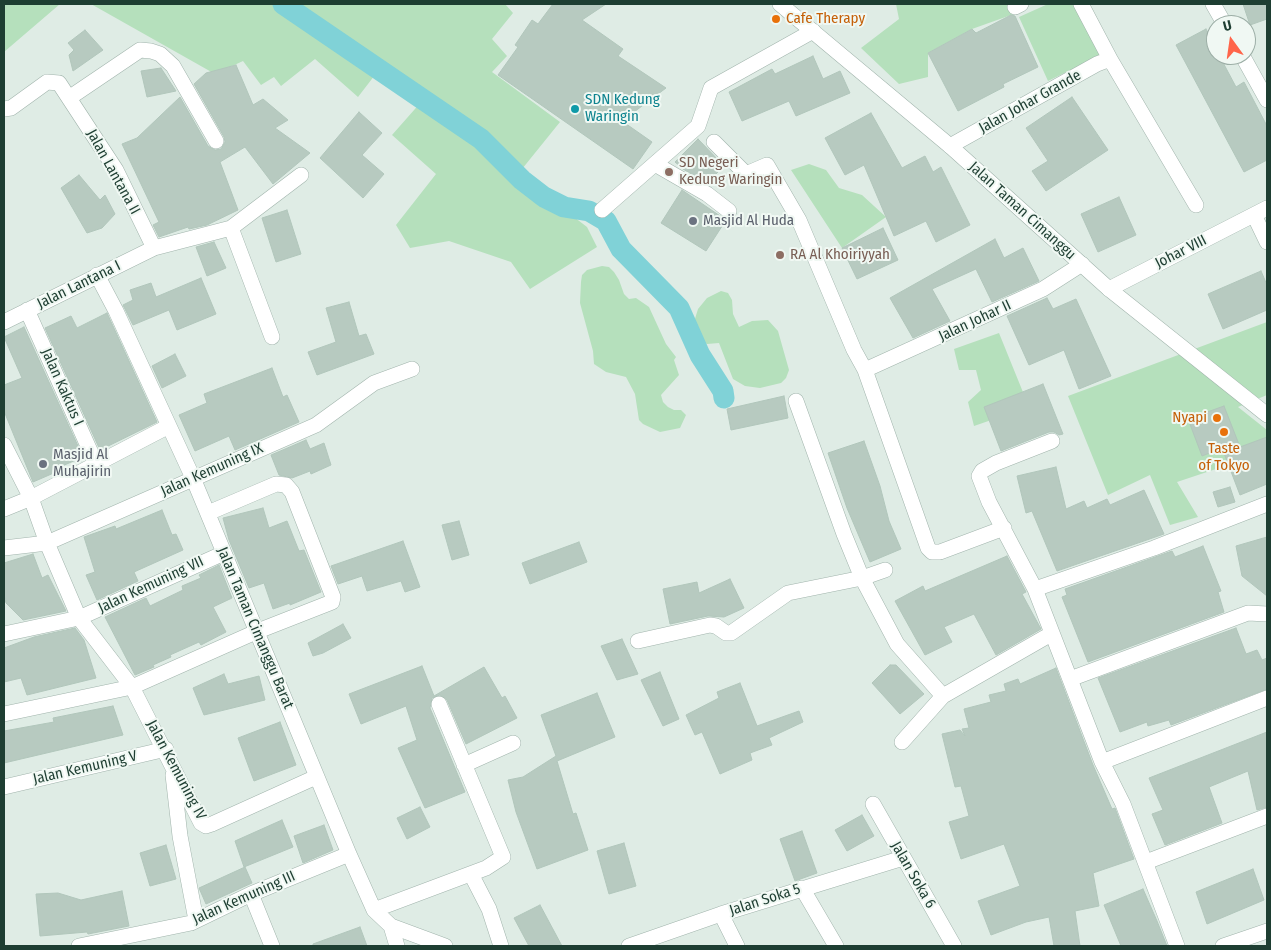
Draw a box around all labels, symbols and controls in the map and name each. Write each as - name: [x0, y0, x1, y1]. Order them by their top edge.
- place label: Cafe Therapy: [786, 10, 865, 28]
- marker: Cafe Therapy: [770, 13, 782, 25]
- north arrow: [1206, 15, 1256, 65]
- text: U: [1221, 17, 1234, 35]
- street label: Jalan Johar Grande: [976, 66, 1084, 138]
- place label: SDN Kedung Waringin: [585, 91, 660, 126]
- marker: SDN Kedung Waringin: [569, 103, 581, 115]
- street label: Jalan Lantana II: [82, 126, 144, 218]
- place label: SD Negeri Kedung Waringin: [679, 154, 782, 189]
- street label: Jalan Taman Cimanggu: [965, 158, 1079, 264]
- marker: SD Negeri Kedung Waringin: [663, 166, 675, 178]
- place label: Masjid Al Huda: [703, 212, 794, 230]
- marker: Masjid Al Huda: [687, 215, 699, 227]
- street label: Johar VIII: [1152, 231, 1210, 273]
- place label: RA Al Khoiriyyah: [790, 246, 890, 264]
- marker: RA Al Khoiriyyah: [774, 249, 786, 261]
- street label: Jalan Lantana I: [34, 257, 124, 313]
- street label: Jalan Johar II: [936, 296, 1014, 346]
- street label: Jalan Kaktus I: [37, 346, 87, 428]
- place label: Nyapi: [1172, 409, 1207, 427]
- marker: Nyapi: [1211, 412, 1223, 424]
- marker: Taste of Tokyo: [1218, 426, 1230, 438]
- street label: Jalan Kemuning IX: [158, 439, 266, 501]
- place label: Taste of Tokyo: [1198, 440, 1250, 475]
- place label: Masjid Al Muhajirin: [53, 446, 111, 481]
- marker: Masjid Al Muhajirin: [37, 458, 49, 470]
- street label: Jalan Taman Cimanggu Barat: [213, 544, 297, 712]
- street label: Jalan Kemuning VII: [95, 553, 207, 617]
- street label: Jalan Kemuning IV: [142, 717, 210, 823]
- street label: Jalan Kemuning V: [31, 747, 139, 789]
- street label: Jalan Soka 6: [887, 838, 939, 912]
- street label: Jalan Kemuning III: [190, 867, 298, 929]
- street label: Jalan Soka 5: [727, 880, 803, 920]

